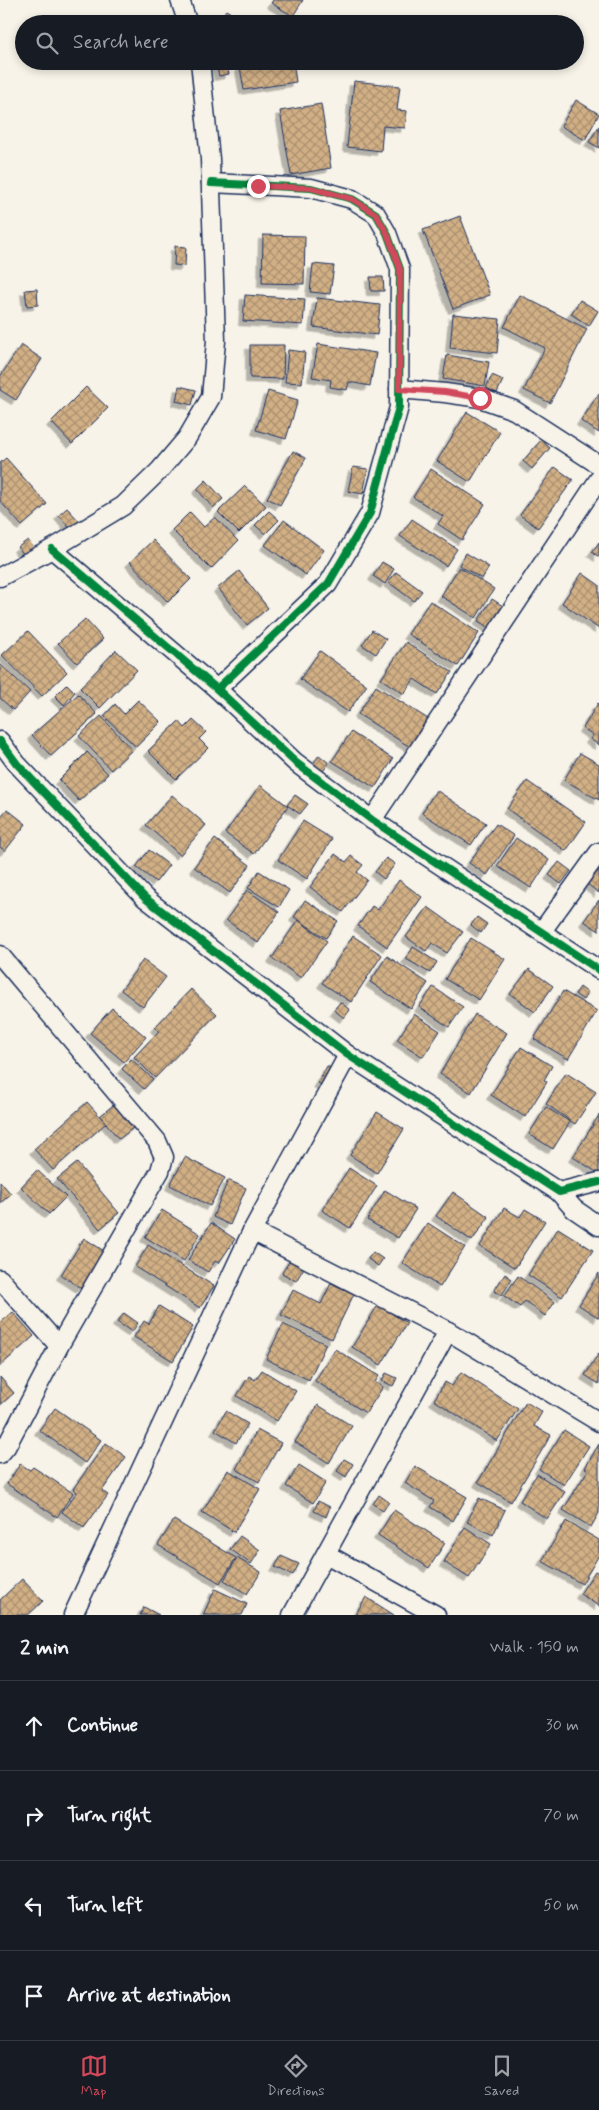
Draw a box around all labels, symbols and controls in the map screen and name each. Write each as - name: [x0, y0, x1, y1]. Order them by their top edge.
- search box: [15, 15, 584, 70]
- icon: search: [33, 29, 61, 57]
- text: Search here: [73, 30, 169, 55]
- route end: [247, 175, 270, 198]
- route start: [469, 387, 492, 410]
- text: 2 min: [20, 1634, 69, 1662]
- text: Walk · 150 m: [490, 1637, 579, 1658]
- icon: ahead: [20, 1712, 48, 1740]
- text: Continue: [67, 1713, 138, 1738]
- text: 30 m: [546, 1715, 579, 1736]
- icon: right: [20, 1802, 48, 1830]
- text: Turn right: [67, 1803, 151, 1828]
- text: 70 m: [543, 1805, 579, 1826]
- icon: left: [20, 1892, 48, 1920]
- text: Turn left: [67, 1893, 143, 1918]
- text: 50 m: [543, 1895, 579, 1916]
- icon: arrive: [20, 1982, 48, 2010]
- text: Arrive at destination: [67, 1983, 231, 2008]
- tab: Map: [80, 2052, 108, 2100]
- tab: Directions: [267, 2052, 325, 2100]
- tab: Saved: [484, 2052, 519, 2100]

